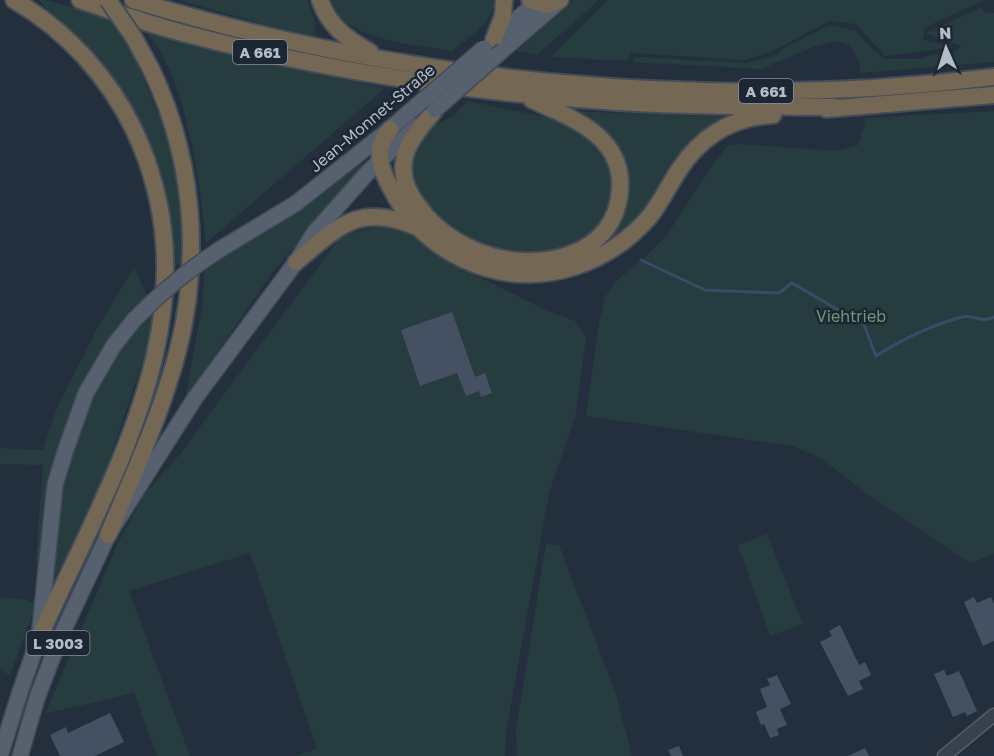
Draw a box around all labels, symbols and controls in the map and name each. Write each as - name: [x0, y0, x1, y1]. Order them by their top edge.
- north arrow: [916, 18, 976, 78]
- text: N: [939, 23, 952, 43]
- road number: A 661: [233, 40, 287, 64]
- street label: Jean-Monnet-Straße: [305, 60, 439, 176]
- road number: A 661: [739, 79, 793, 103]
- park label: Viehtrieb: [816, 306, 886, 326]
- road number: L 3003: [26, 631, 90, 655]

